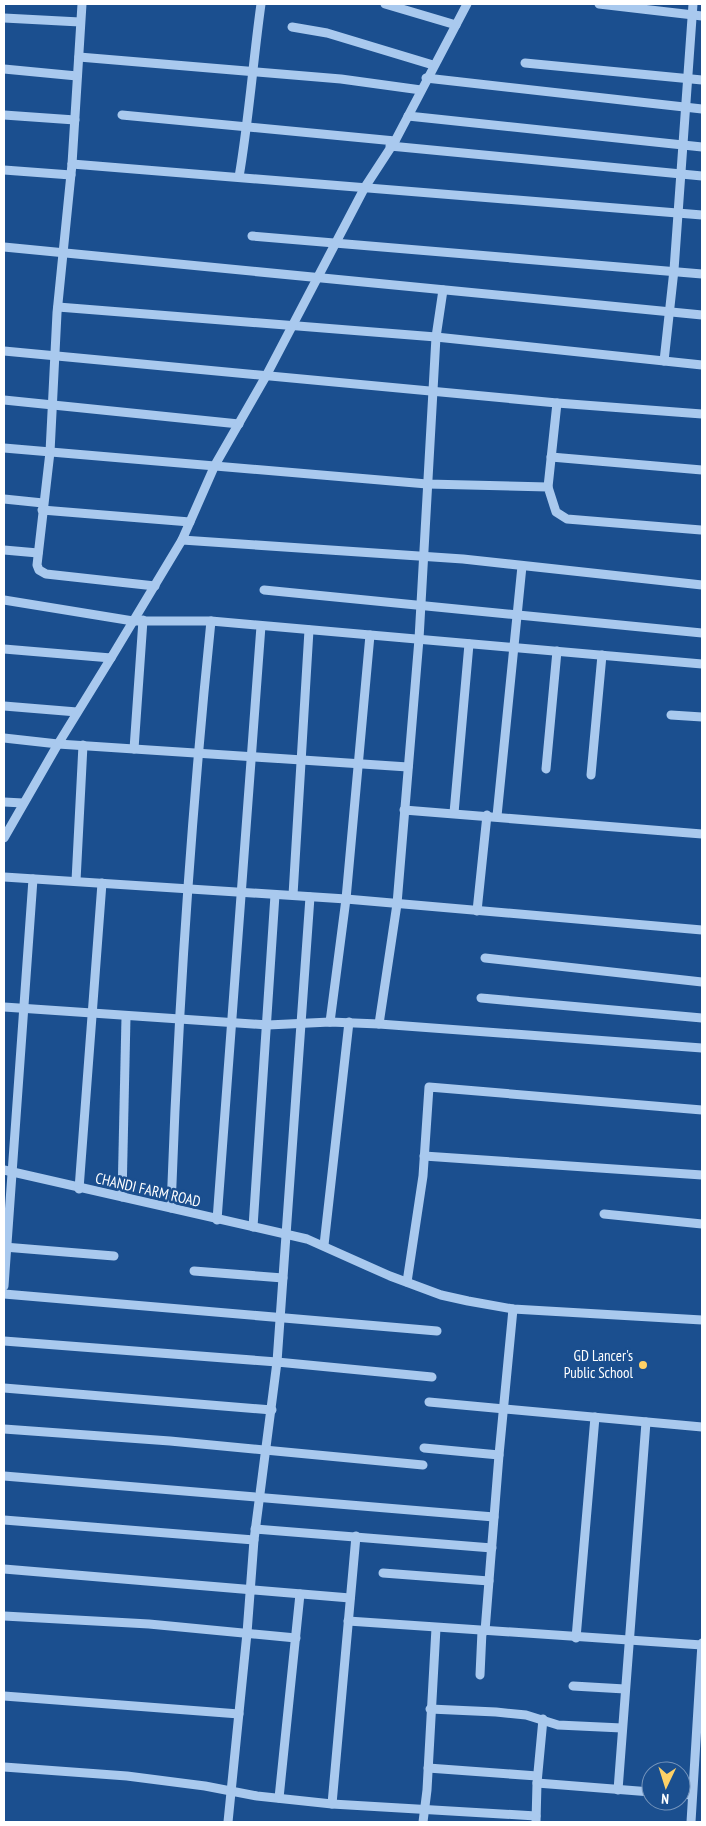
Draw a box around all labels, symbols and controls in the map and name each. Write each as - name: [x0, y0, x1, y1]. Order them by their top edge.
- street label: CHANDI FARM ROAD: [94, 1168, 203, 1211]
- place label: GD Lancer's Public School: [564, 1346, 633, 1382]
- marker: GD Lancer's Public School: [637, 1359, 649, 1371]
- north arrow: [641, 1761, 691, 1811]
- text: N: [661, 1790, 669, 1808]

